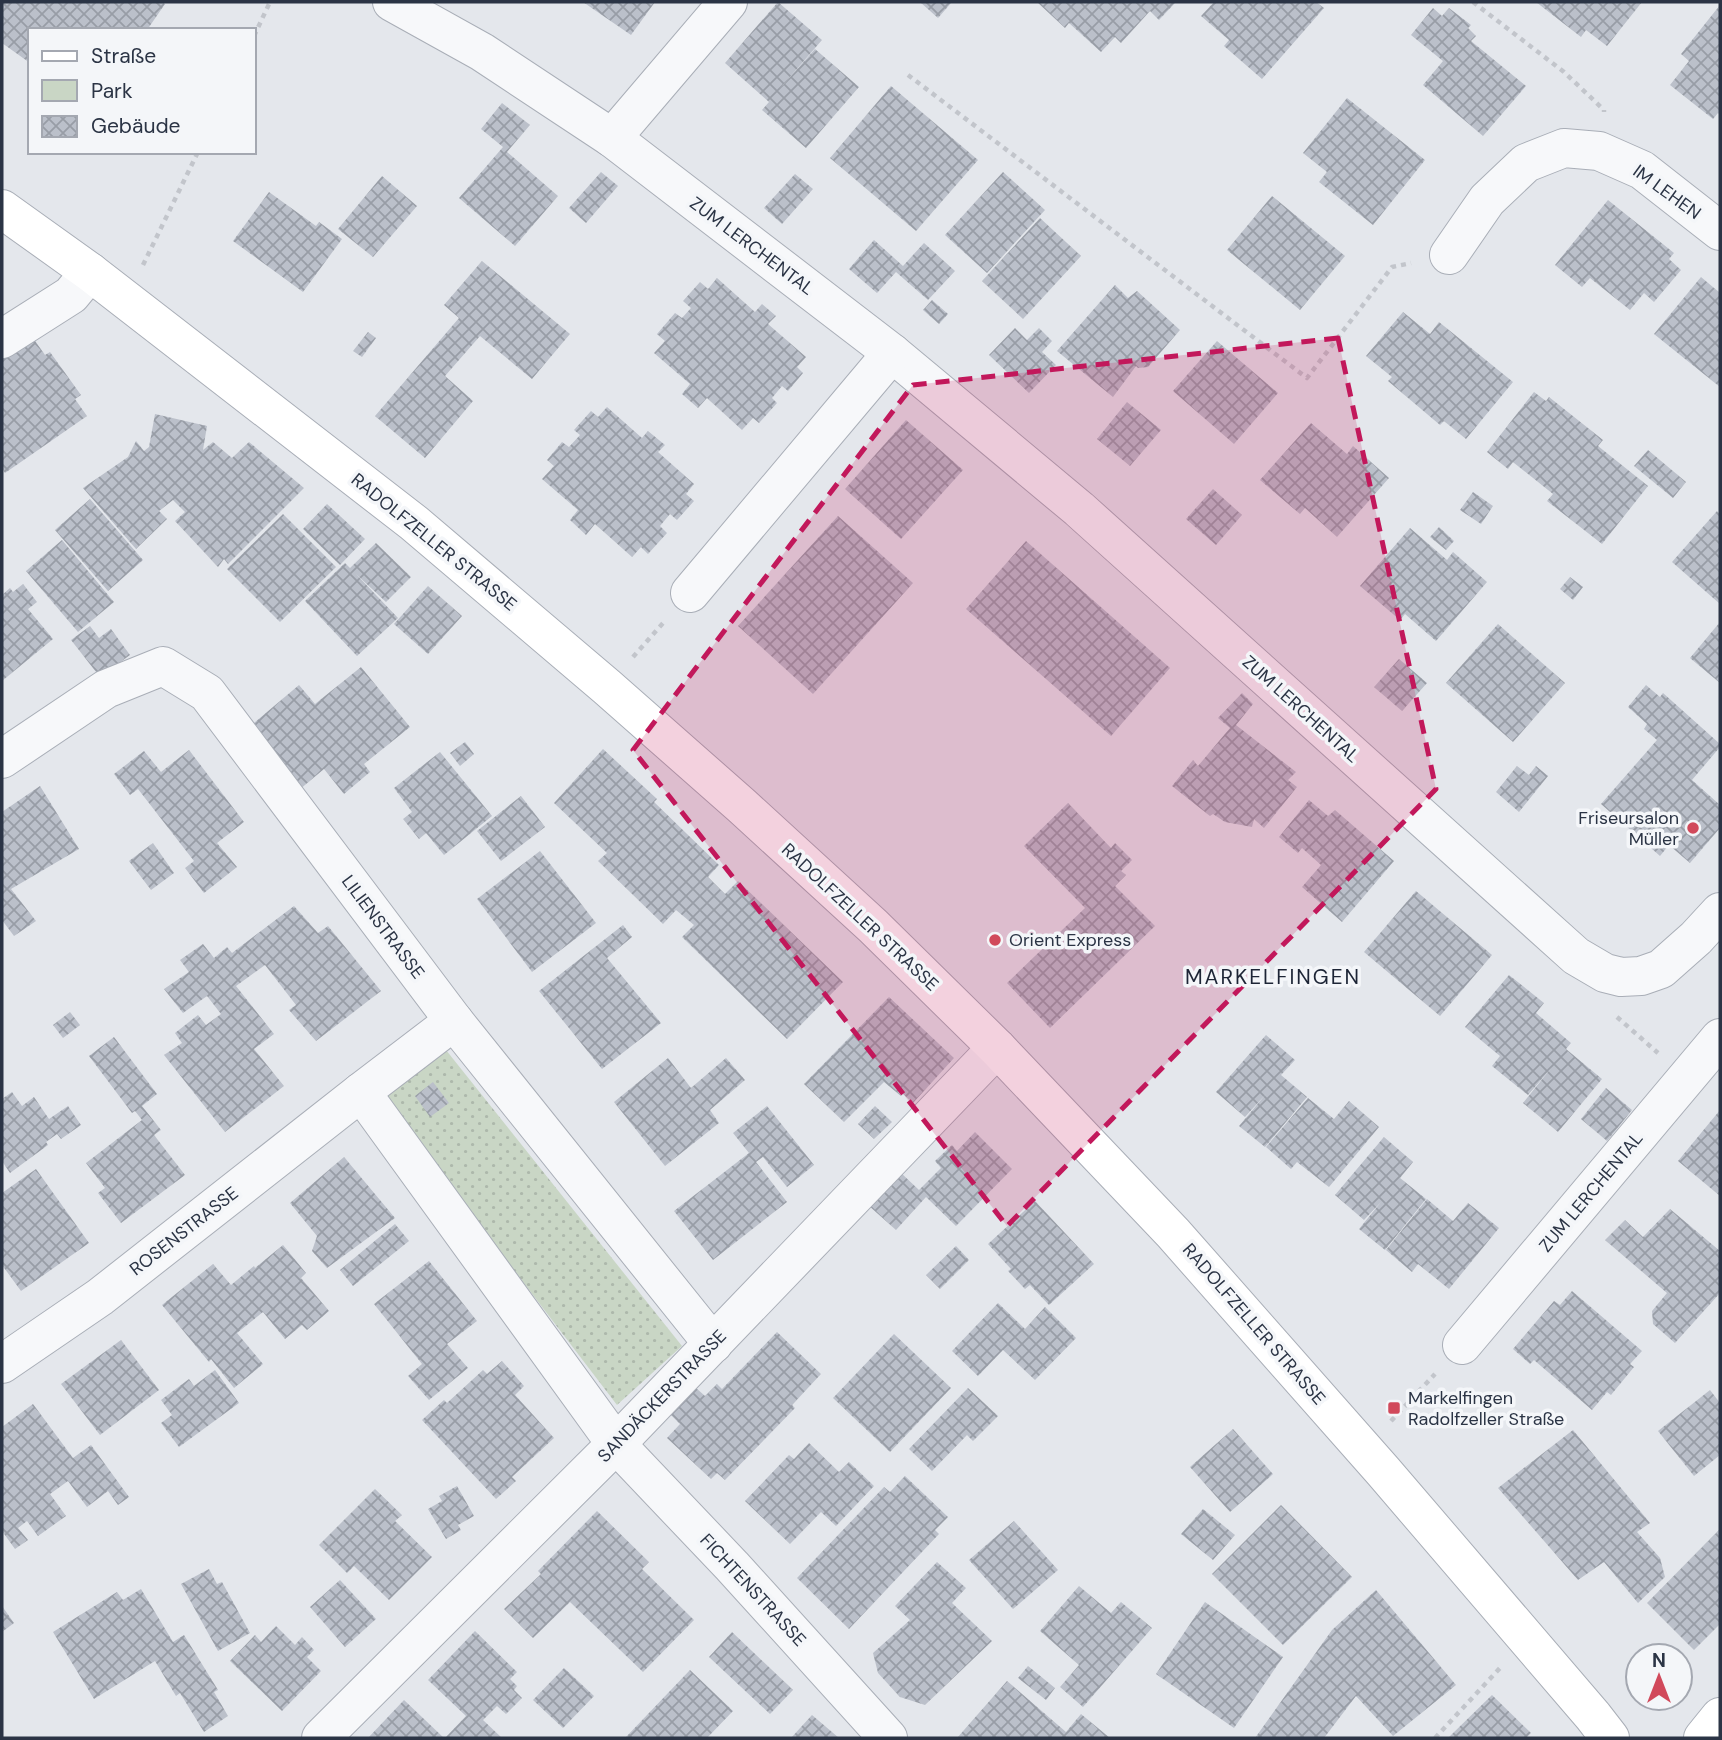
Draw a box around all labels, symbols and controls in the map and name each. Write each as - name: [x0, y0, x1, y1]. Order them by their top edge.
- legend: [28, 28, 256, 154]
- text: Straße: [91, 42, 156, 70]
- text: Park: [91, 77, 133, 105]
- text: Gebäude: [91, 112, 181, 140]
- street label: IM LEHEN: [1628, 159, 1706, 225]
- street label: ZUM LERCHENTAL: [685, 191, 819, 301]
- street label: RADOLFZELLER STRASSE: [346, 468, 522, 616]
- street label: ZUM LERCHENTAL: [1237, 650, 1365, 768]
- place label: Friseursalon Müller: [1578, 806, 1679, 851]
- marker: Friseursalon Müller: [1685, 820, 1701, 836]
- street label: RADOLFZELLER STRASSE: [776, 838, 944, 996]
- street label: LILIENSTRASSE: [336, 870, 430, 984]
- place label: Orient Express: [1009, 928, 1131, 952]
- marker: Orient Express: [987, 932, 1003, 948]
- district label: MARKELFINGEN: [1185, 963, 1361, 991]
- street label: ZUM LERCHENTAL: [1534, 1127, 1648, 1257]
- street label: ROSENSTRASSE: [125, 1181, 243, 1281]
- street label: RADOLFZELLER STRASSE: [1177, 1238, 1331, 1410]
- street label: SANDÄCKERSTRASSE: [592, 1324, 732, 1468]
- place label: Markelfingen Radolfzeller Straße: [1408, 1386, 1564, 1431]
- marker: Markelfingen Radolfzeller Straße: [1386, 1400, 1402, 1416]
- street label: FICHTENSTRASSE: [695, 1529, 811, 1651]
- north arrow: [1624, 1642, 1694, 1712]
- text: N: [1652, 1648, 1666, 1673]

